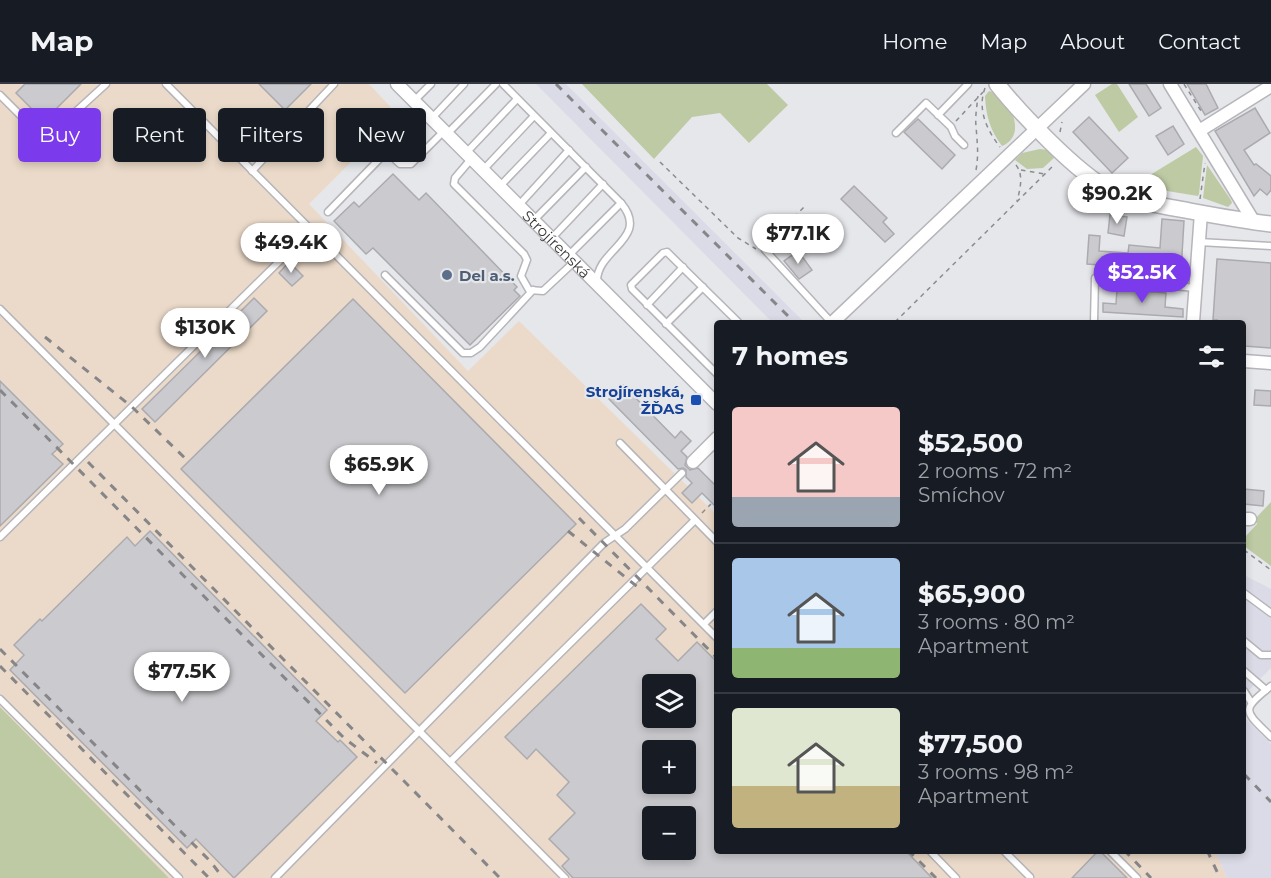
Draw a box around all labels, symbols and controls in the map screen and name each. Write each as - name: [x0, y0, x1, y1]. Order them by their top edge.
- text: Map: [30, 24, 93, 58]
- text: Home: [882, 29, 947, 54]
- text: Map: [980, 29, 1027, 54]
- text: About: [1060, 29, 1125, 54]
- text: Contact: [1158, 29, 1241, 54]
- chip: Buy: [18, 108, 101, 162]
- chip: Rent: [113, 108, 206, 162]
- chip: Filters: [218, 108, 324, 162]
- chip: New: [336, 108, 426, 162]
- pin: $90.2K: [1068, 174, 1166, 225]
- text: $90.2K: [1082, 181, 1152, 205]
- street label: Strojírenská: [519, 206, 595, 282]
- pin: $77.1K: [749, 214, 847, 265]
- text: $77.1K: [766, 221, 830, 245]
- pin: $49.4K: [242, 223, 340, 274]
- text: $49.4K: [255, 230, 327, 254]
- pin: $52.5K: [1093, 253, 1191, 304]
- text: $52.5K: [1108, 260, 1176, 284]
- place label: Del a.s.: [459, 266, 515, 285]
- marker: Del a.s.: [440, 268, 454, 282]
- pin: $130K: [163, 308, 247, 359]
- text: $130K: [175, 315, 235, 339]
- text: 7 homes: [732, 340, 848, 372]
- icon: filters: [1195, 340, 1228, 373]
- place label: Strojírenská, ŽĎAS: [586, 382, 684, 418]
- marker: Strojírenská, ŽĎAS: [689, 393, 703, 407]
- text: $52,500: [918, 427, 1023, 459]
- icon: home: [780, 431, 852, 503]
- pin: $65.9K: [330, 445, 428, 496]
- text: $65.9K: [344, 452, 414, 476]
- text: 2 rooms · 72 m²: [918, 459, 1072, 483]
- text: Smíchov: [918, 483, 1005, 507]
- text: $65,900: [918, 578, 1025, 610]
- icon: home: [780, 582, 852, 654]
- text: 3 rooms · 80 m²: [918, 610, 1075, 634]
- text: Apartment: [918, 634, 1029, 658]
- pin: $77.5K: [133, 652, 231, 703]
- text: $77.5K: [148, 659, 216, 683]
- map controls: [642, 674, 696, 860]
- button: layers: [642, 674, 696, 728]
- text: $77,500: [918, 728, 1023, 760]
- icon: home: [780, 732, 852, 804]
- button: +: [642, 740, 696, 794]
- text: 3 rooms · 98 m²: [918, 760, 1074, 784]
- text: Apartment: [918, 784, 1029, 808]
- button: −: [642, 806, 696, 860]

